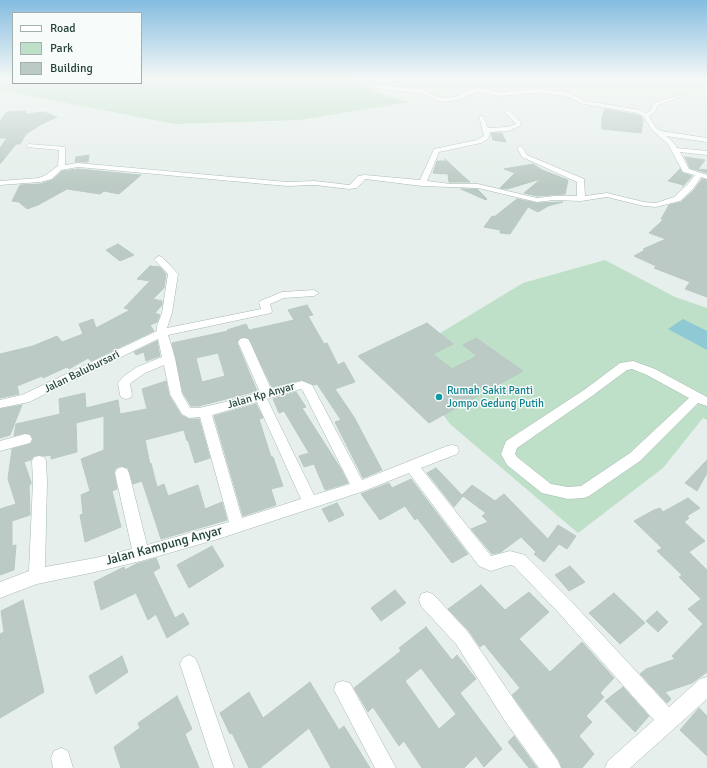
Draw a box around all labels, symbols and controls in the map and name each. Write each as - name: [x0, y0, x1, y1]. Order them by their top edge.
- legend: [12, 12, 142, 84]
- text: Road: [50, 21, 76, 36]
- text: Park: [50, 41, 73, 56]
- text: Building: [50, 61, 93, 76]
- street label: Jalan Balubursari: [42, 348, 122, 396]
- street label: Jalan Kp Anyar: [226, 380, 296, 412]
- place label: Rumah Sakit Panti Jompo Gedung Putih: [447, 384, 544, 410]
- marker: Rumah Sakit Panti Jompo Gedung Putih: [434, 392, 444, 402]
- street label: Jalan Kampung Anyar: [104, 523, 224, 569]

